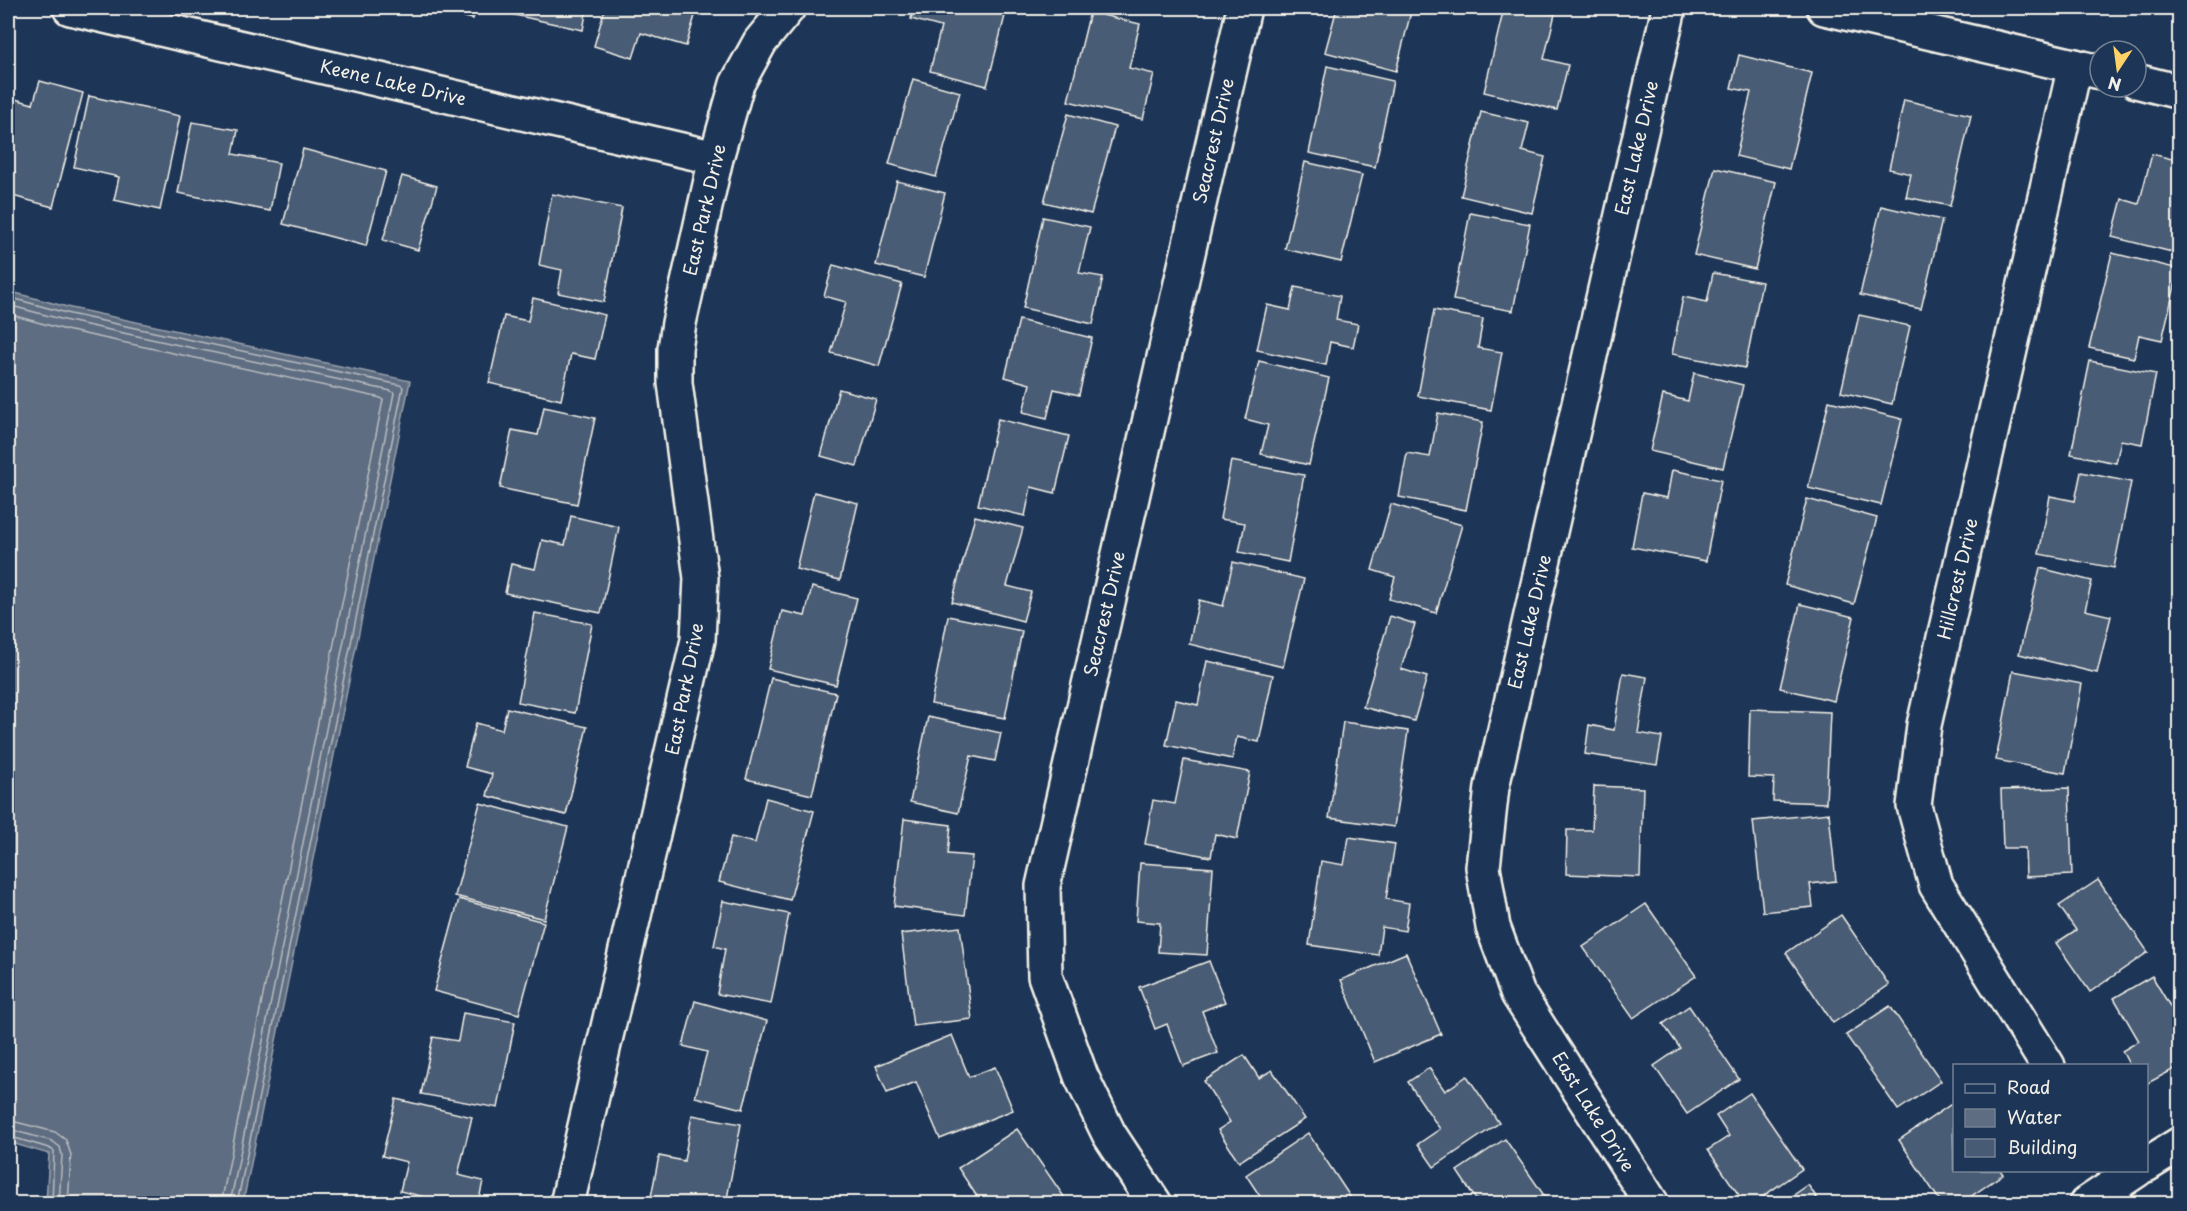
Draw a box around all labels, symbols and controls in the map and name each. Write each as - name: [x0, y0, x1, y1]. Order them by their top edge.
- north arrow: [2088, 39, 2148, 99]
- street label: Keene Lake Drive: [318, 52, 469, 111]
- text: N: [2106, 71, 2123, 98]
- street label: Seacrest Drive: [1185, 75, 1240, 206]
- street label: East Lake Drive: [1607, 78, 1664, 218]
- street label: East Park Drive: [675, 141, 732, 278]
- street label: Hillcrest Drive: [1929, 515, 1984, 642]
- street label: Seacrest Drive: [1076, 548, 1131, 679]
- street label: East Lake Drive: [1500, 552, 1557, 692]
- street label: East Park Drive: [657, 620, 710, 757]
- street label: East Lake Drive: [1546, 1046, 1642, 1177]
- legend: [1953, 1064, 2148, 1172]
- text: Road: [2007, 1073, 2051, 1100]
- text: Water: [2007, 1103, 2062, 1130]
- text: Building: [2007, 1133, 2077, 1160]

